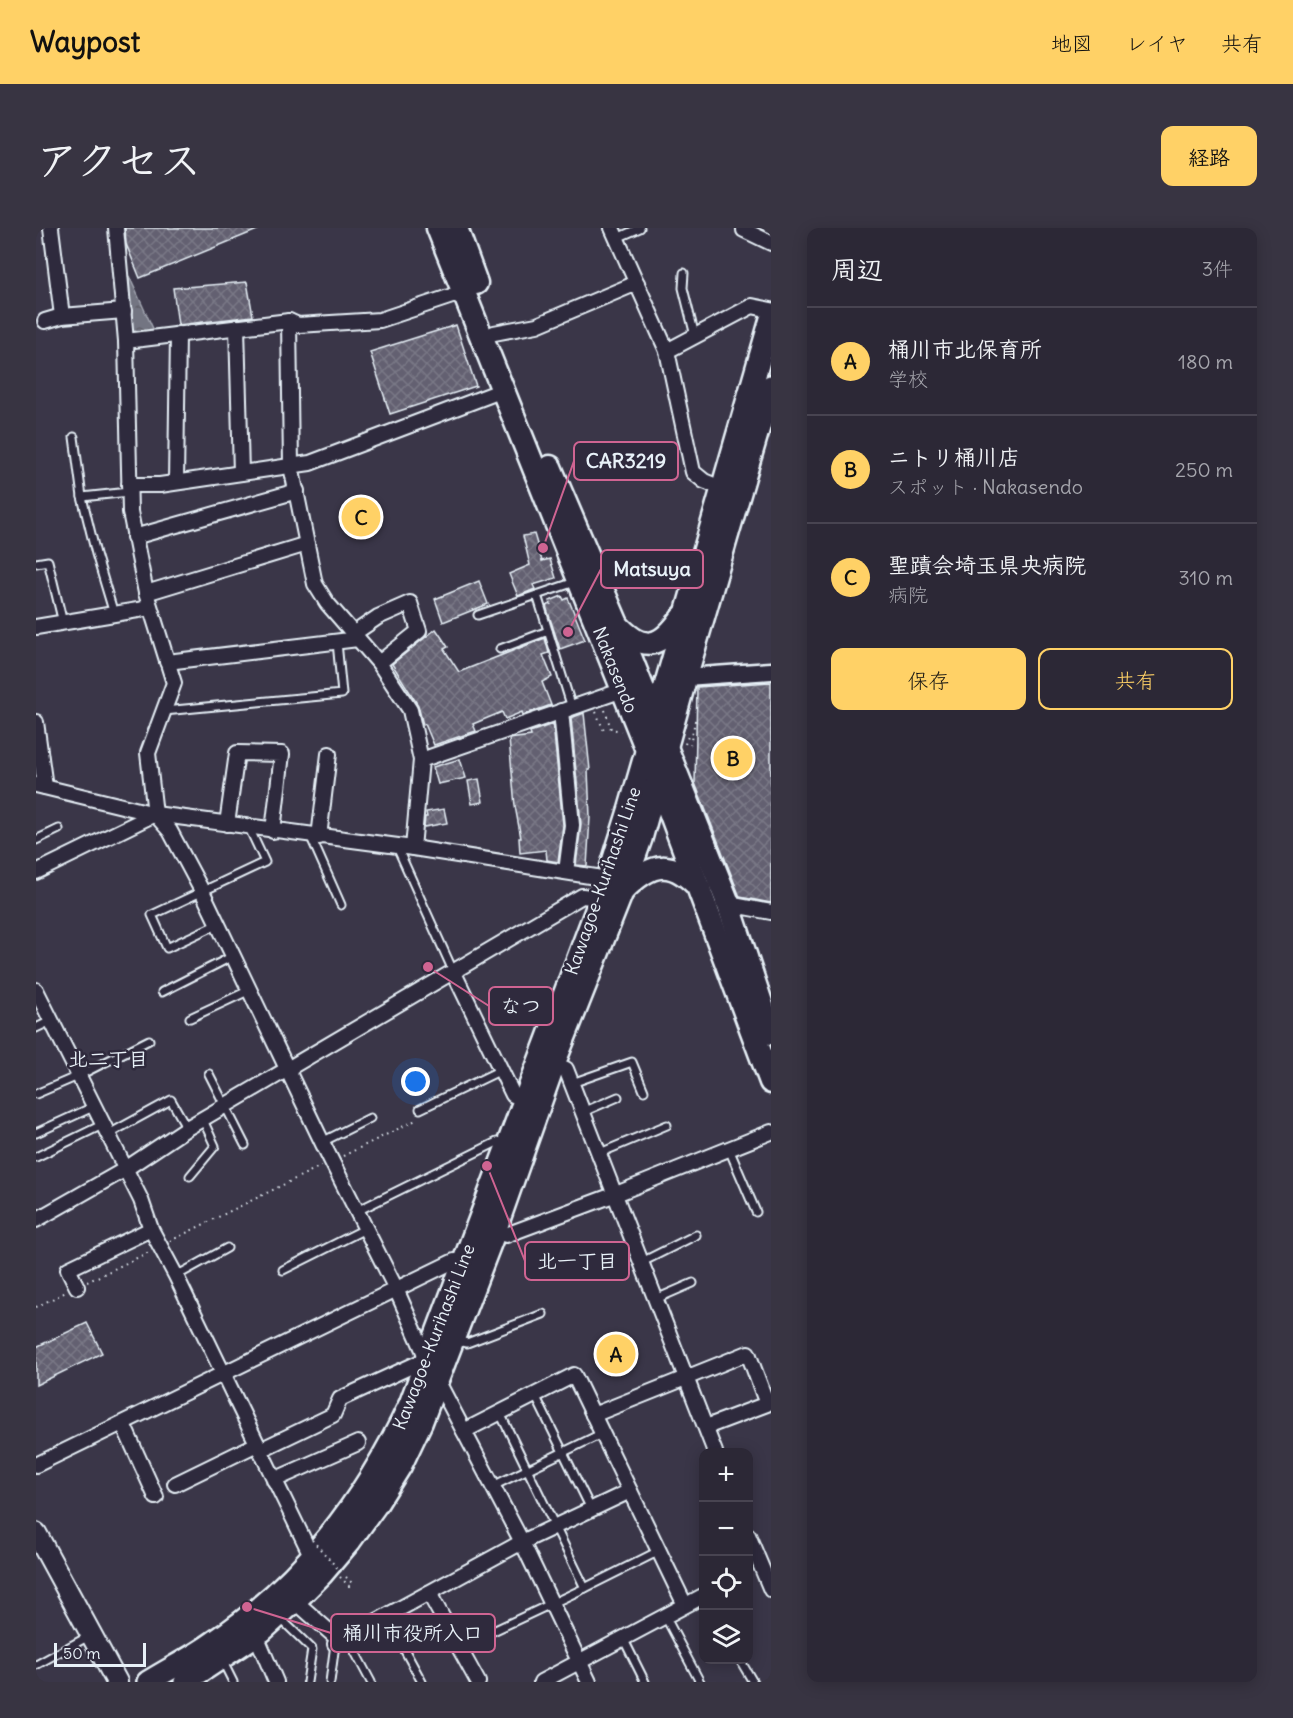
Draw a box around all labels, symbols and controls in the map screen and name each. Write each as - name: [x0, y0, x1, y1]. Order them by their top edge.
- text: Waypost: [30, 24, 140, 60]
- text: 地図: [1051, 30, 1093, 57]
- text: レイヤ: [1126, 30, 1188, 57]
- text: 共有: [1221, 30, 1263, 57]
- button: 経路: [1161, 126, 1257, 186]
- text: アクセス: [36, 134, 201, 186]
- text: 周辺: [831, 253, 883, 286]
- text: 3件: [1202, 256, 1233, 281]
- text: 桶川市北保育所: [888, 335, 1042, 363]
- text: A: [844, 349, 857, 374]
- text: 180 m: [1178, 349, 1233, 374]
- text: 学校: [888, 366, 928, 391]
- callout: CAR3219: [574, 442, 678, 480]
- text: ニトリ桶川店: [888, 443, 1020, 471]
- text: CAR3219: [586, 448, 666, 473]
- text: B: [844, 457, 857, 482]
- text: 250 m: [1175, 457, 1233, 482]
- text: スポット · Nakasendo: [888, 474, 1083, 499]
- pin: C: [342, 494, 380, 540]
- callout: Matsuya: [601, 550, 703, 588]
- text: 聖蹟会埼玉県央病院: [888, 551, 1086, 579]
- text: Matsuya: [613, 556, 691, 581]
- text: C: [844, 565, 857, 590]
- text: 310 m: [1178, 565, 1233, 590]
- text: 病院: [888, 582, 928, 607]
- street label: Nakasendo: [588, 623, 643, 716]
- button: 保存: [831, 648, 1026, 710]
- button: 共有: [1038, 648, 1233, 710]
- pin: B: [714, 736, 752, 780]
- street label: Kawagoe-Kurihashi Line: [560, 784, 646, 978]
- callout: なつ: [489, 987, 553, 1025]
- text: なつ: [501, 993, 541, 1018]
- district label: 北二丁目: [68, 1046, 148, 1071]
- your location: [401, 1067, 430, 1096]
- street label: Kawagoe-Kurihashi Line: [387, 1241, 480, 1433]
- callout: 北一丁目: [525, 1242, 629, 1280]
- text: 北一丁目: [537, 1248, 617, 1273]
- pin: A: [596, 1332, 636, 1376]
- map controls: [699, 1448, 753, 1664]
- button: +: [699, 1448, 753, 1502]
- button: −: [699, 1502, 753, 1556]
- button: locate: [699, 1556, 753, 1610]
- button: layers: [699, 1610, 753, 1664]
- callout: 桶川市役所入口: [331, 1614, 495, 1652]
- text: 桶川市役所入口: [343, 1620, 483, 1645]
- scale bar: [54, 1640, 146, 1668]
- text: 50 m: [63, 1643, 101, 1663]

